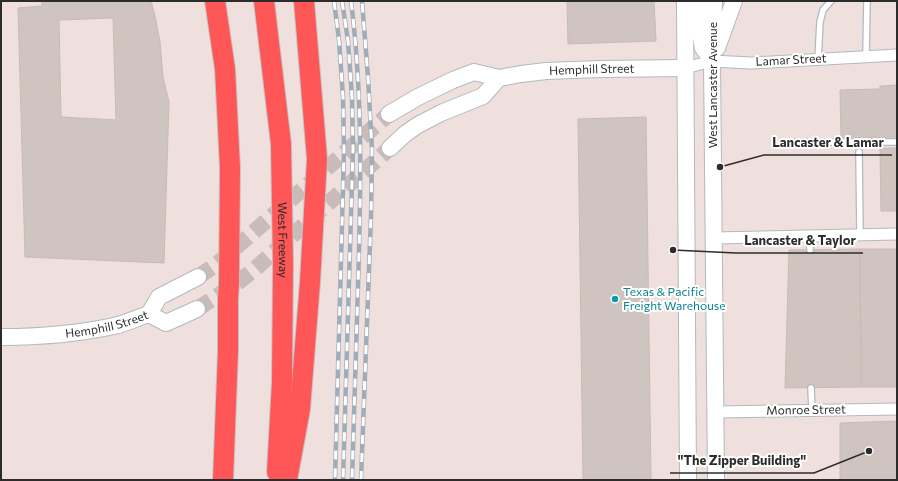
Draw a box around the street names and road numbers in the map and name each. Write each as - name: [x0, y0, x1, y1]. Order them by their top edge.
- street label: West Lancaster Avenue: [705, 22, 719, 148]
- street label: Lamar Street: [755, 50, 827, 68]
- street label: Hemphill Street: [549, 61, 635, 77]
- street label: West Freeway: [276, 202, 291, 278]
- street label: Hemphill Street: [64, 307, 150, 340]
- street label: Monroe Street: [766, 401, 846, 417]

